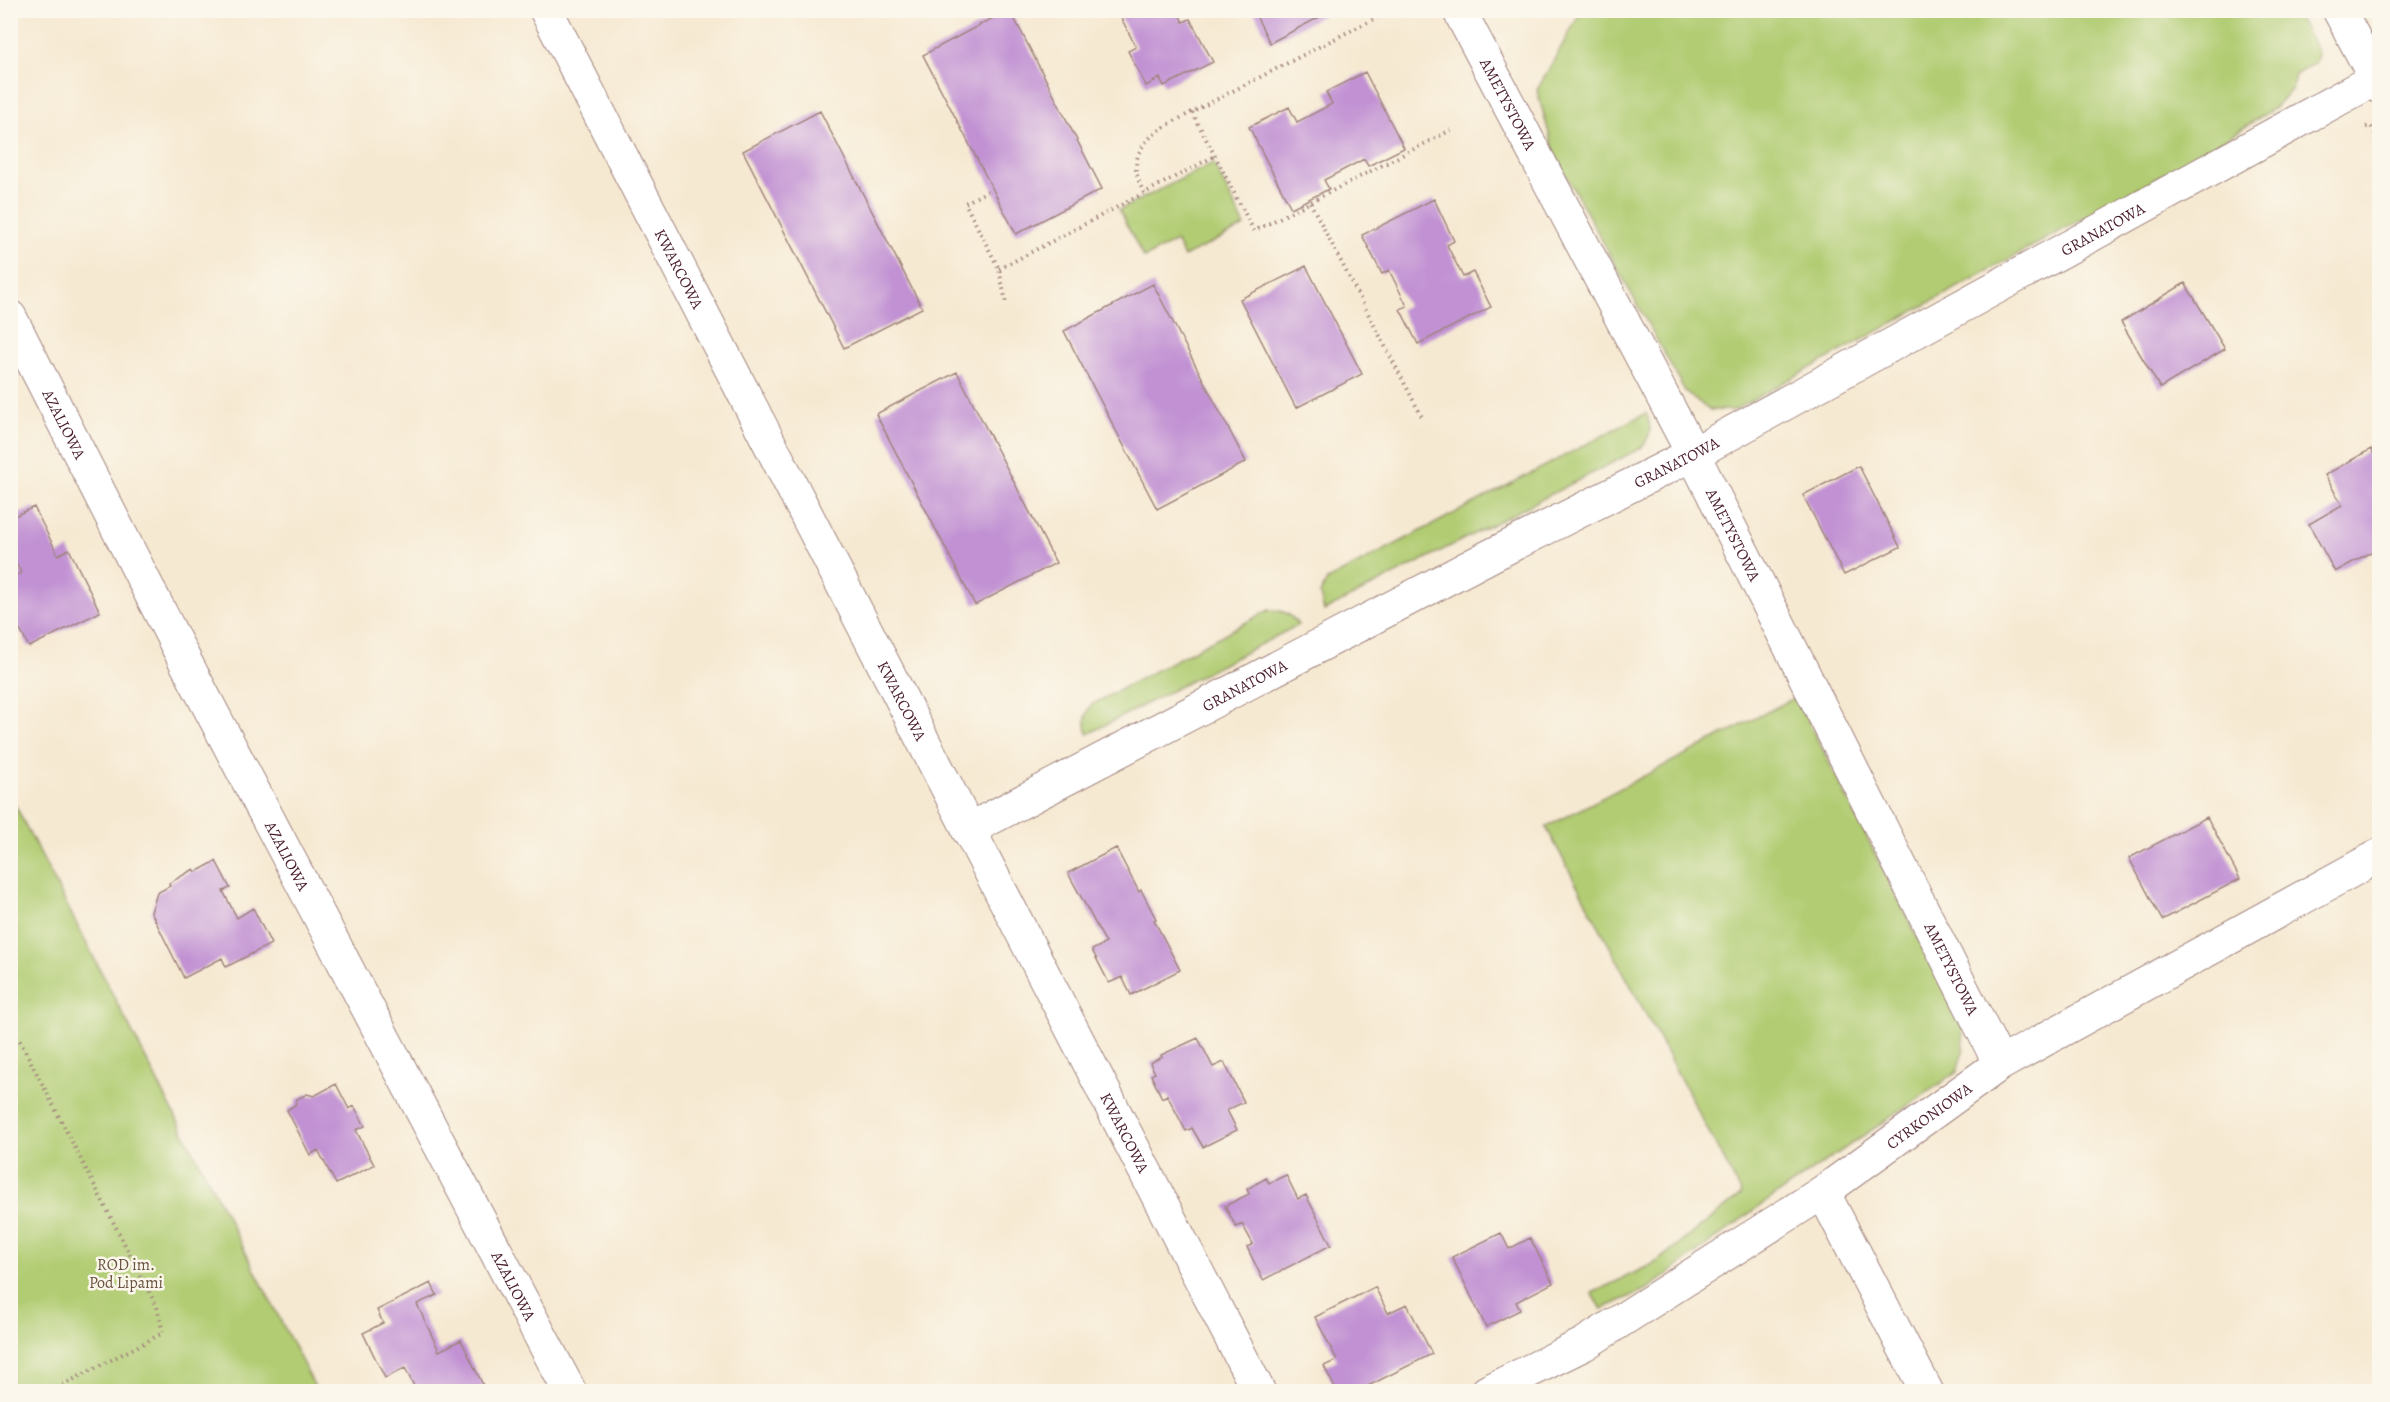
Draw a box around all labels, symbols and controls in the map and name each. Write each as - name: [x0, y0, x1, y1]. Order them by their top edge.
- street label: AMETYSTOWA: [1474, 54, 1541, 155]
- street label: GRANATOWA: [2057, 197, 2149, 262]
- street label: KWARCOWA: [649, 225, 709, 313]
- street label: AZALIOWA: [36, 385, 91, 464]
- street label: GRANATOWA: [1630, 432, 1724, 494]
- street label: AMETYSTOWA: [1700, 484, 1765, 586]
- street label: GRANATOWA: [1198, 654, 1292, 717]
- street label: KWARCOWA: [872, 657, 931, 745]
- street label: AZALIOWA: [259, 817, 314, 895]
- street label: AMETYSTOWA: [1918, 918, 1984, 1020]
- street label: CYRKONIOWA: [1882, 1078, 1977, 1155]
- street label: KWARCOWA: [1094, 1089, 1154, 1177]
- street label: AZALIOWA: [485, 1247, 541, 1325]
- park label: ROD im. Pod Lipami: [89, 1254, 163, 1294]

